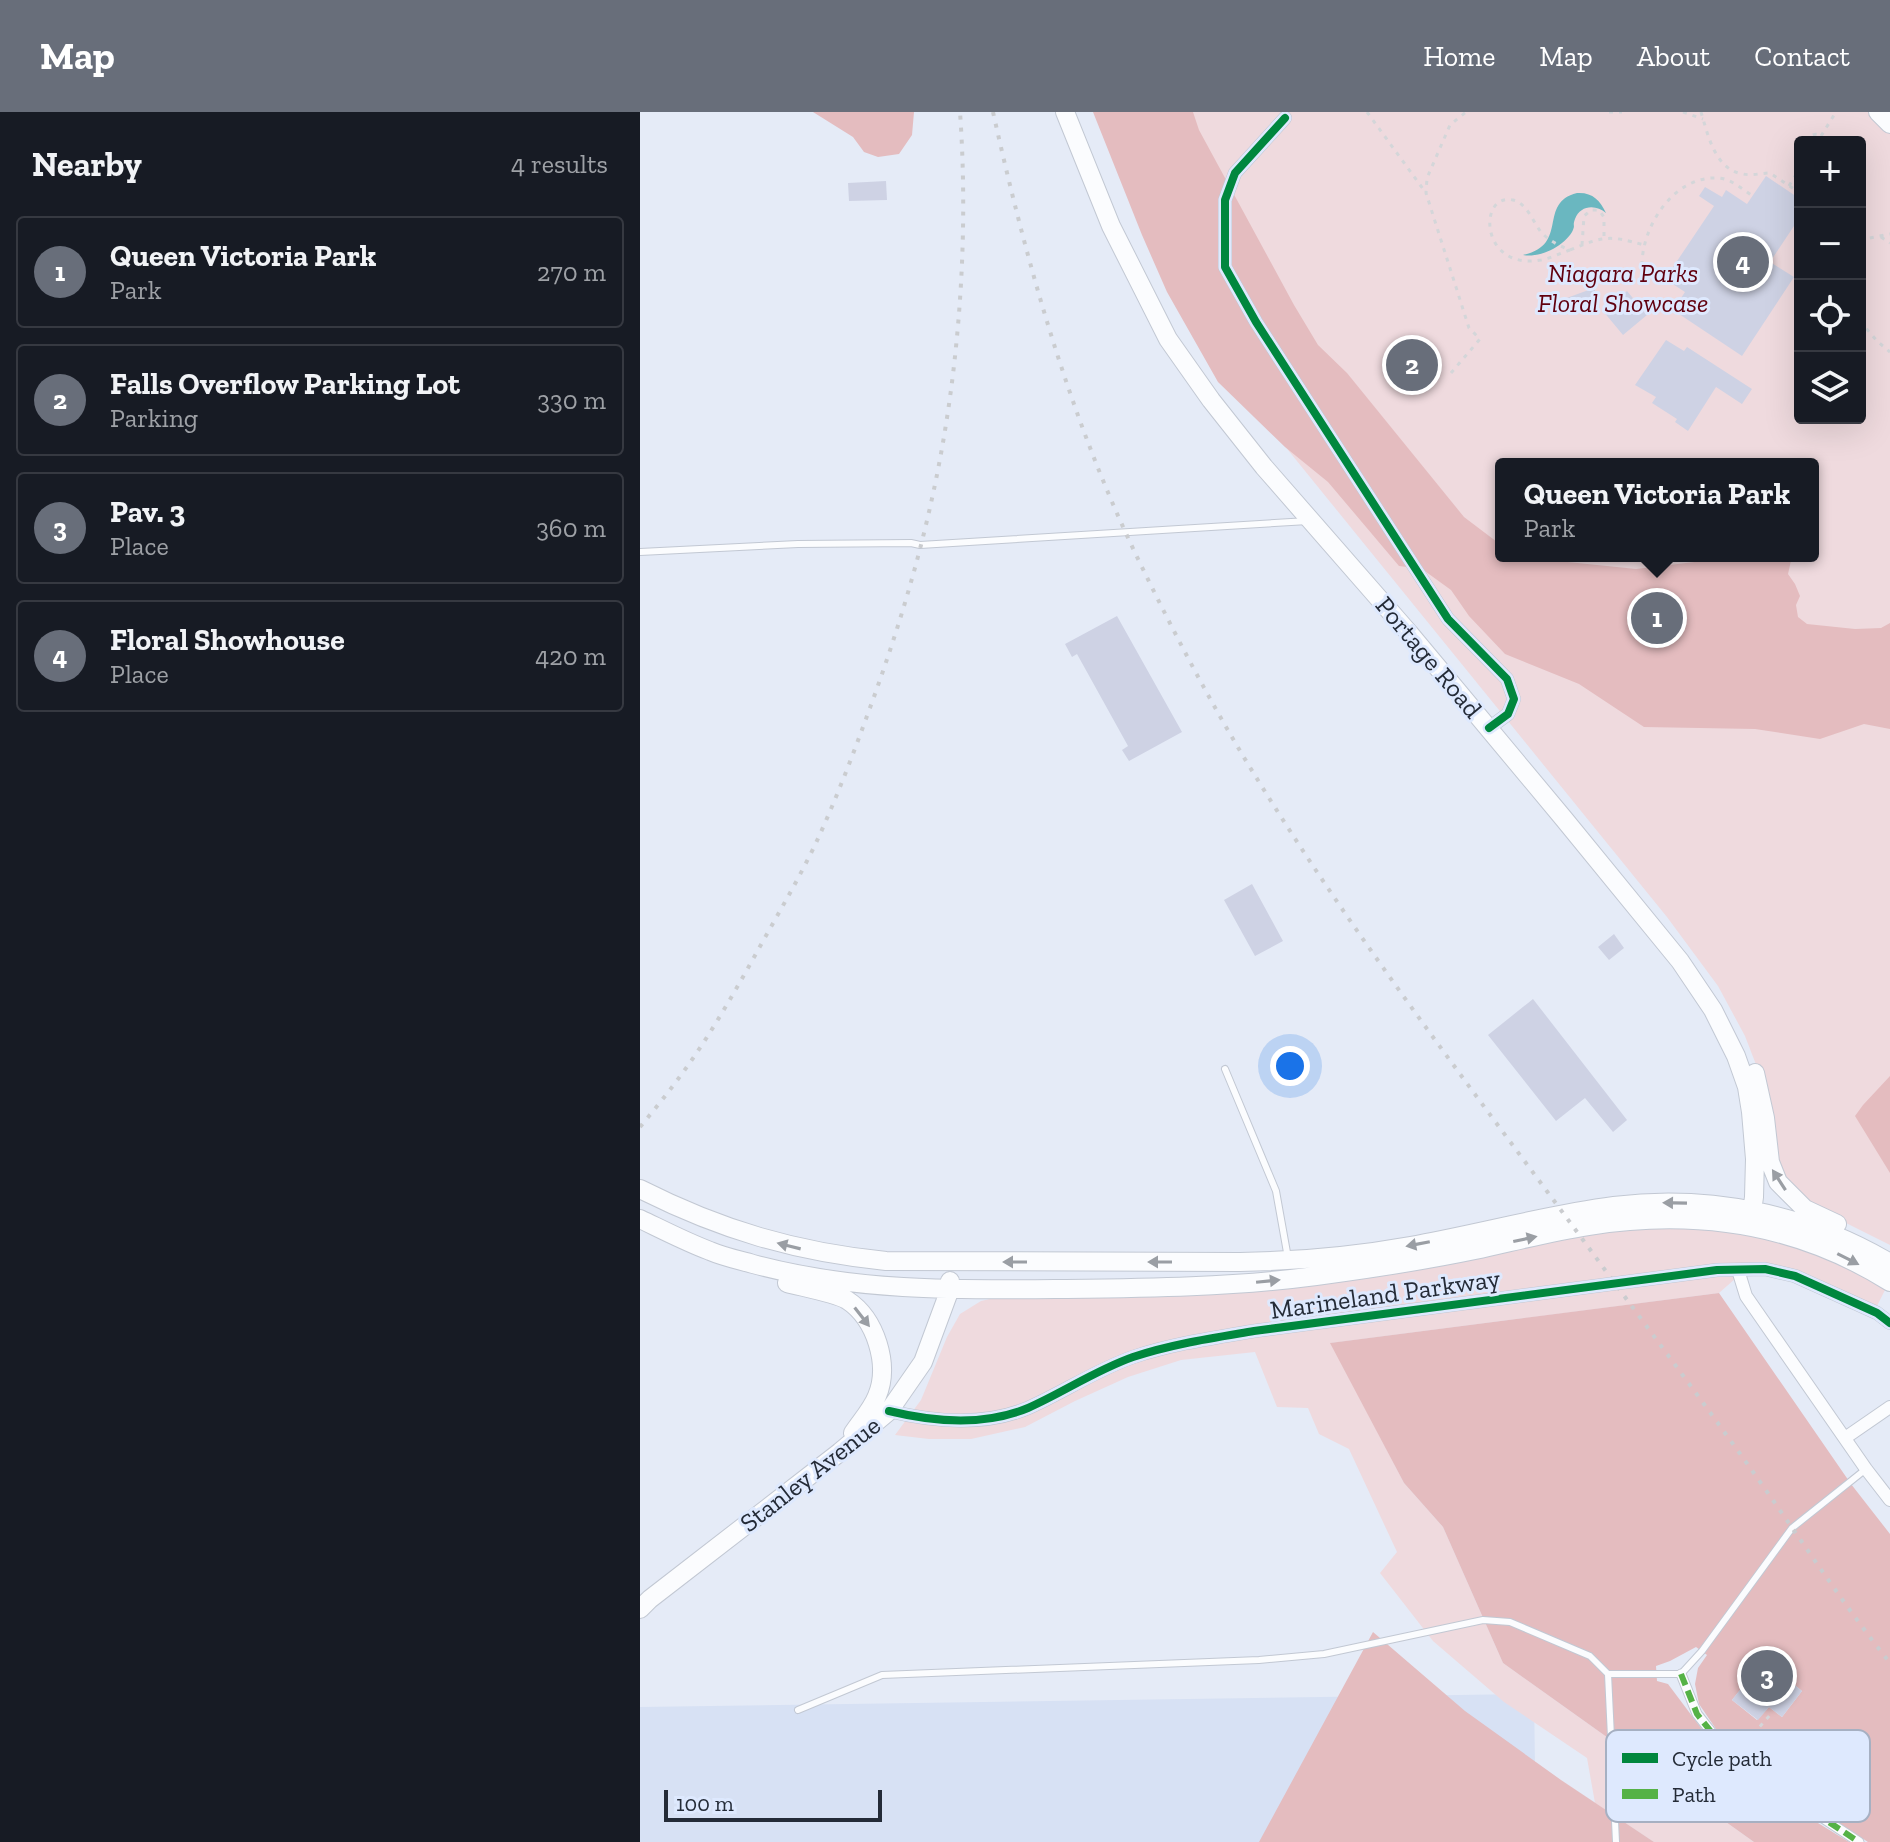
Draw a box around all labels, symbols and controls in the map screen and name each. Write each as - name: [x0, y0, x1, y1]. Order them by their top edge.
- text: Map: [40, 33, 115, 79]
- text: Home: [1423, 40, 1495, 73]
- text: Map: [1539, 40, 1593, 73]
- text: About: [1637, 40, 1710, 73]
- text: Contact: [1754, 40, 1850, 73]
- map controls: [1794, 136, 1866, 424]
- button: +: [1794, 136, 1866, 208]
- text: Nearby: [32, 144, 142, 185]
- text: 4 results: [511, 148, 608, 180]
- button: −: [1794, 208, 1866, 280]
- pin: 4: [1717, 232, 1769, 292]
- text: Queen Victoria Park: [110, 238, 376, 274]
- text: 1: [55, 256, 65, 288]
- text: 270 m: [537, 256, 606, 288]
- park label: Niagara Parks Floral Showcase: [1537, 257, 1709, 319]
- text: Park: [110, 274, 162, 306]
- button: locate: [1794, 280, 1866, 352]
- pin: 2: [1386, 335, 1438, 395]
- button: layers: [1794, 352, 1866, 424]
- text: Falls Overflow Parking Lot: [110, 366, 460, 402]
- text: 2: [53, 384, 67, 416]
- text: 330 m: [537, 384, 606, 416]
- text: Parking: [110, 402, 198, 434]
- popup: [1495, 458, 1819, 562]
- text: Queen Victoria Park: [1524, 476, 1790, 512]
- text: Pav. 3: [110, 494, 185, 530]
- text: 3: [53, 512, 67, 544]
- text: 360 m: [536, 512, 606, 544]
- text: Park: [1524, 512, 1575, 544]
- text: Place: [110, 530, 169, 562]
- pin: 1: [1631, 588, 1683, 648]
- street label: Portage Road: [1369, 590, 1489, 724]
- text: Floral Showhouse: [110, 622, 345, 658]
- text: 4: [53, 640, 67, 672]
- text: 420 m: [535, 640, 606, 672]
- text: Place: [110, 658, 169, 690]
- your location: [1270, 1046, 1310, 1086]
- one-way arrow: [1773, 1169, 1787, 1191]
- one-way arrow: [1662, 1197, 1687, 1209]
- one-way arrow: [1512, 1232, 1537, 1245]
- one-way arrow: [777, 1239, 802, 1252]
- one-way arrow: [1406, 1239, 1431, 1251]
- one-way arrow: [1837, 1252, 1860, 1265]
- one-way arrow: [1002, 1256, 1027, 1268]
- one-way arrow: [1147, 1256, 1172, 1268]
- street label: Marineland Parkway: [1268, 1262, 1503, 1326]
- one-way arrow: [1256, 1274, 1281, 1287]
- one-way arrow: [854, 1307, 871, 1328]
- street label: Stanley Avenue: [733, 1409, 887, 1539]
- pin: 3: [1741, 1646, 1793, 1706]
- legend: [1606, 1730, 1870, 1822]
- text: Cycle path: [1672, 1745, 1772, 1772]
- text: Path: [1672, 1781, 1716, 1808]
- scale bar: [664, 1786, 882, 1822]
- text: 100 m: [676, 1790, 734, 1817]

